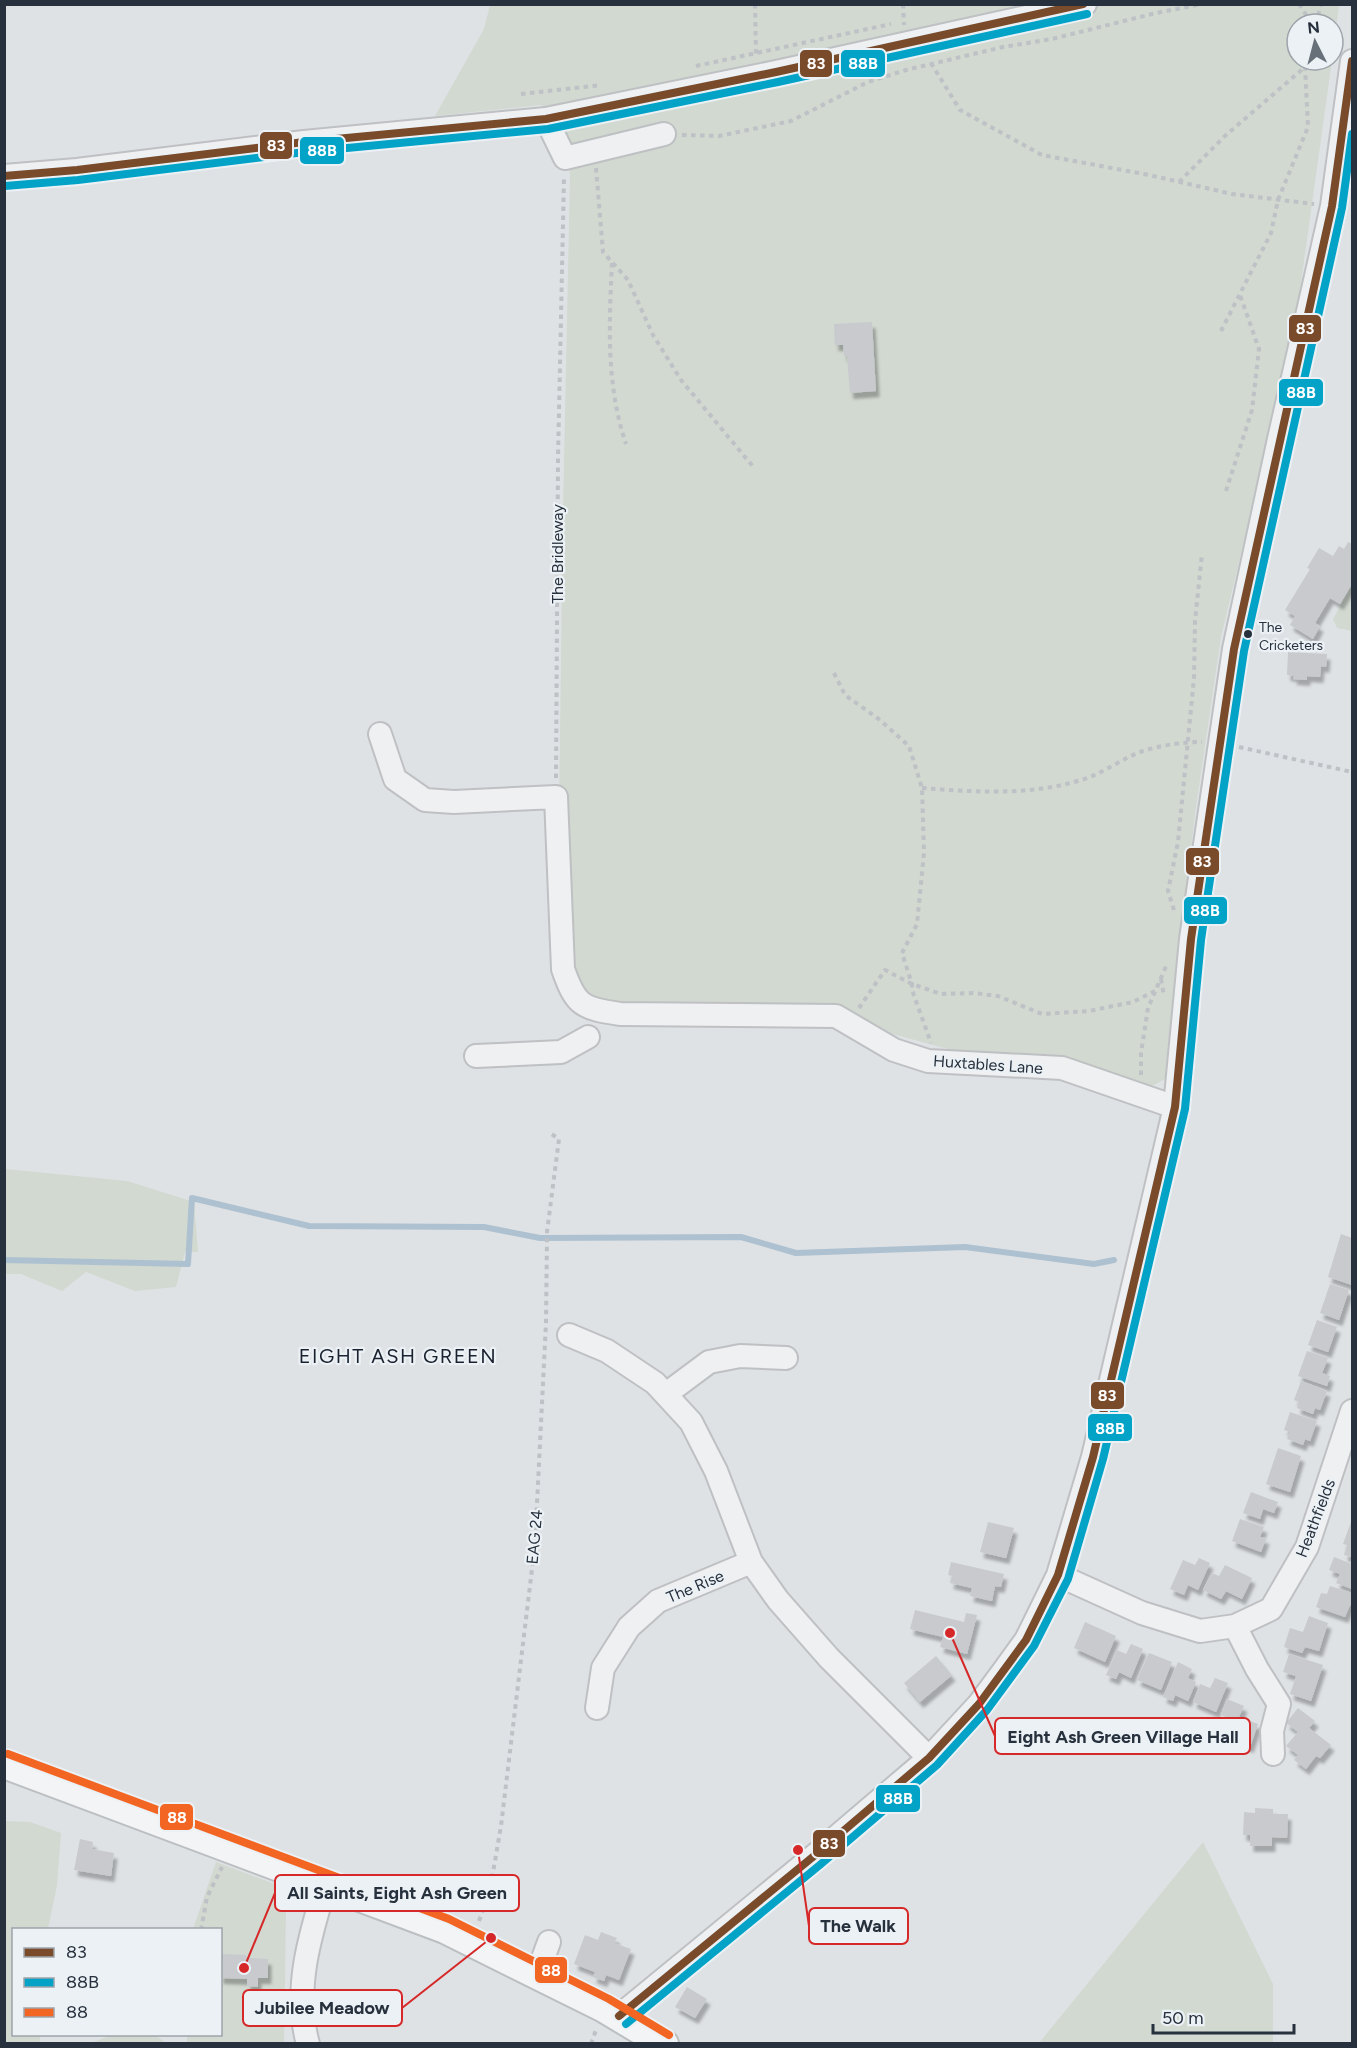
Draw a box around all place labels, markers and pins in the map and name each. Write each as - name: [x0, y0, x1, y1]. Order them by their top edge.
- place label: The Cricketers: [1259, 619, 1323, 654]
- marker: The Cricketers: [1242, 628, 1254, 640]
- callout: Eight Ash Green Village Hall: [995, 1718, 1250, 1754]
- callout: All Saints, Eight Ash Green: [275, 1875, 519, 1911]
- callout: The Walk: [809, 1908, 908, 1944]
- callout: Jubilee Meadow: [243, 1990, 402, 2026]

